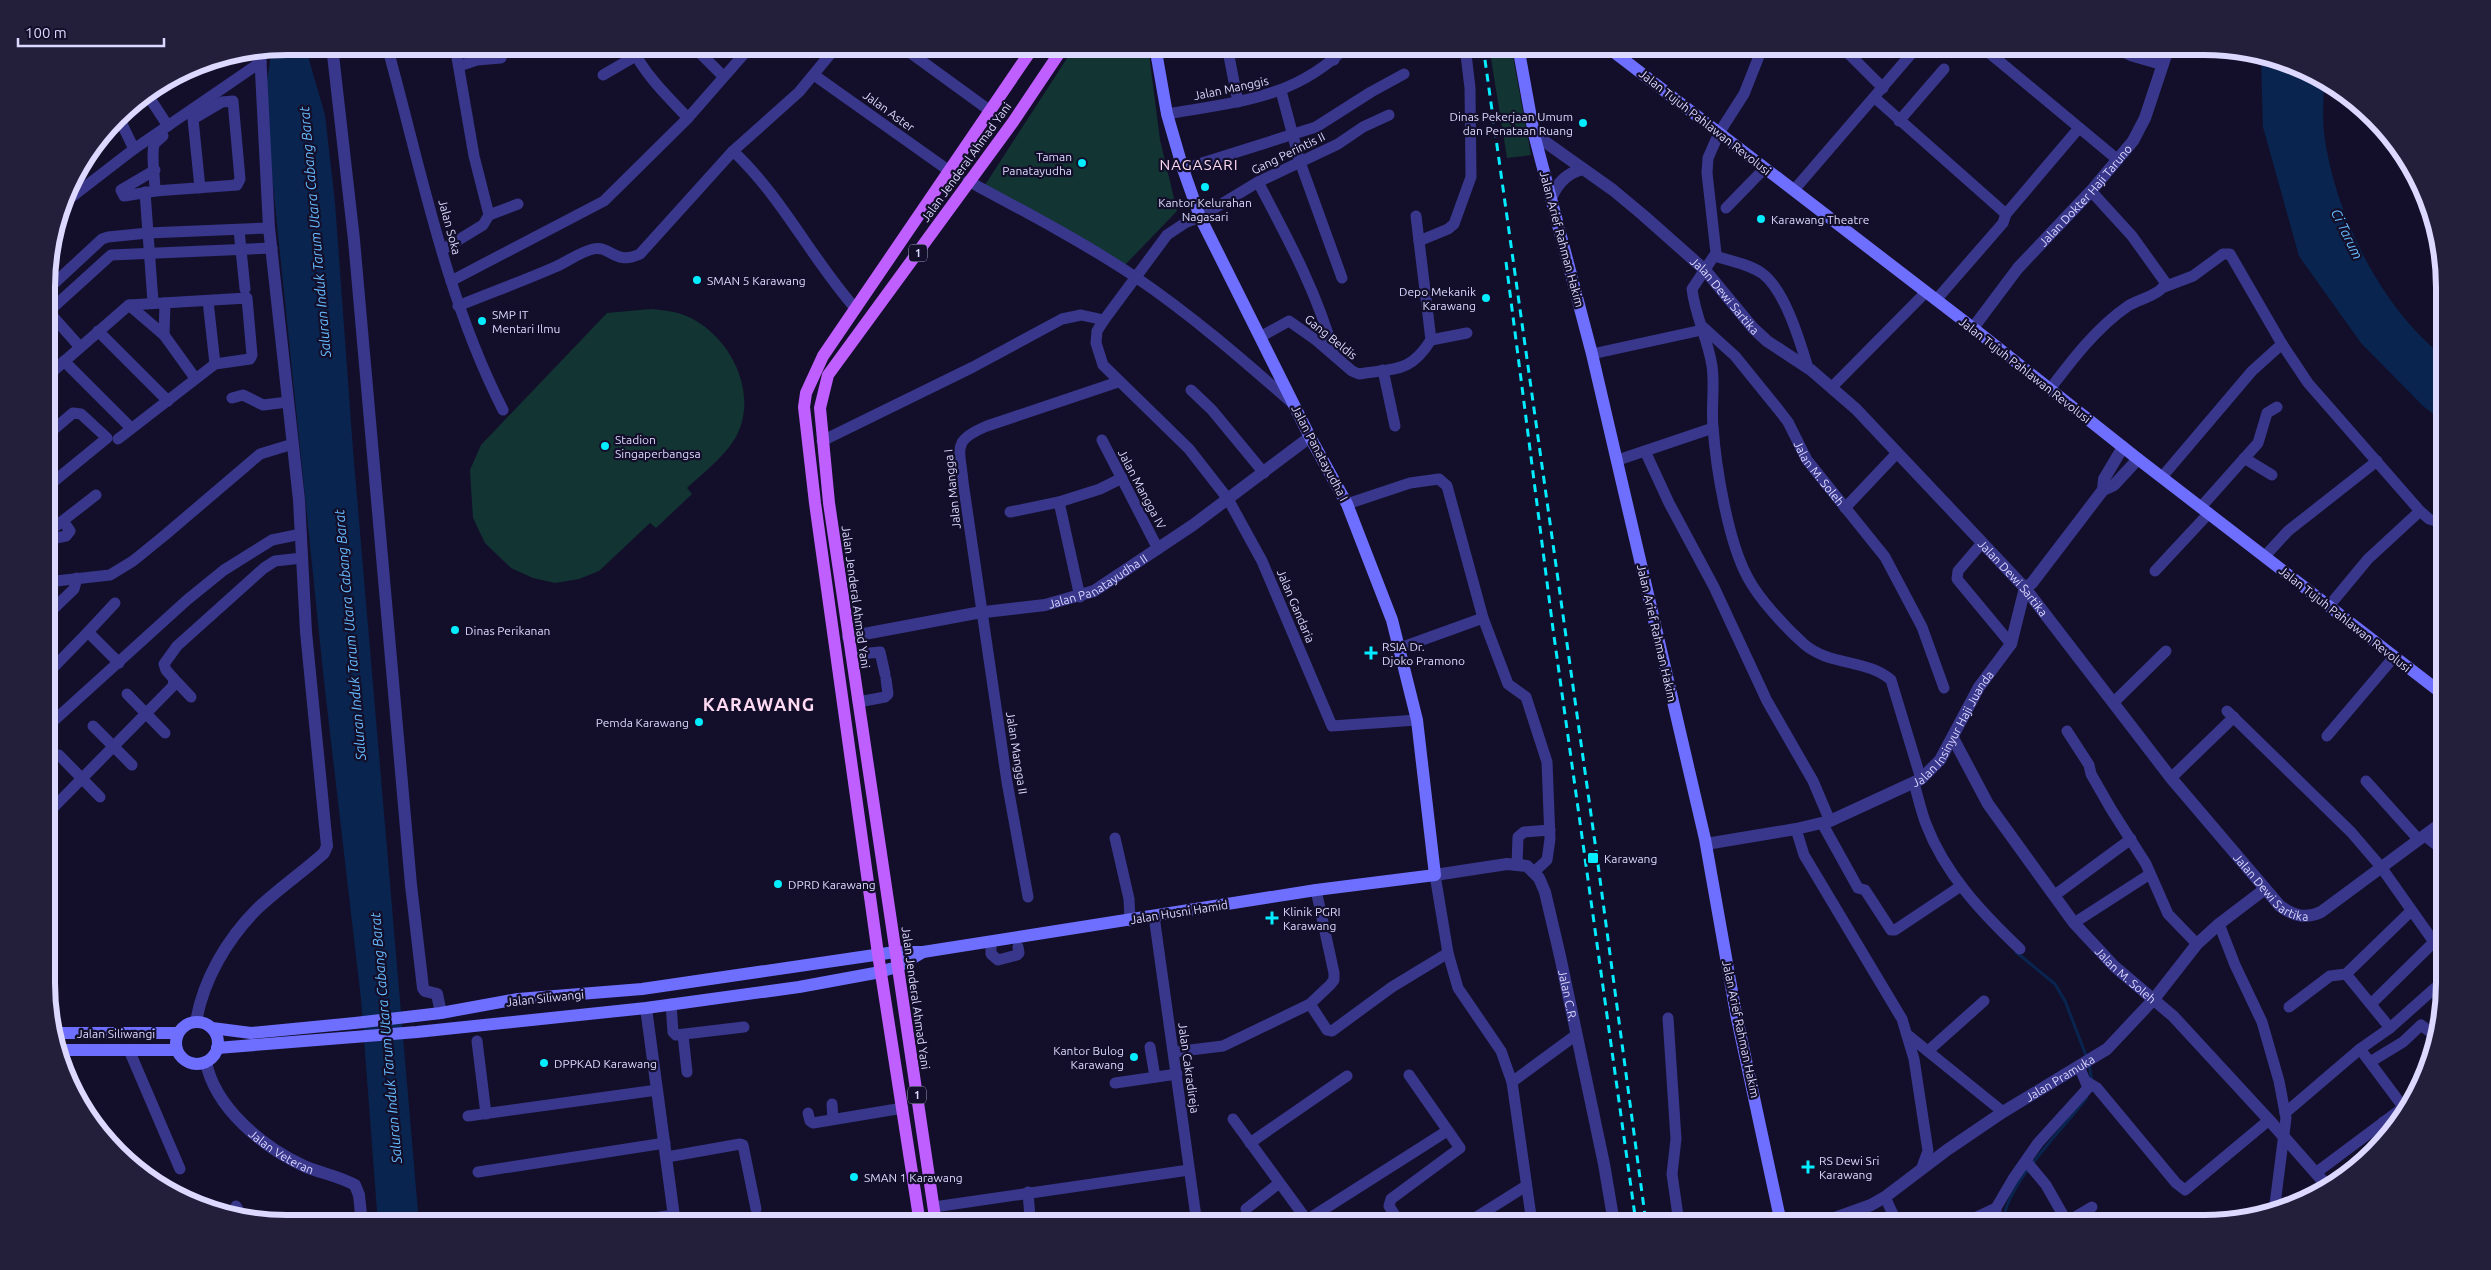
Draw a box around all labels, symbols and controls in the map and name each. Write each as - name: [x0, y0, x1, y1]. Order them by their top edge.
- scale bar: [18, 15, 164, 47]
- text: 100 m: [25, 24, 67, 41]
- street label: Jalan Tujuh Pahlawan Revolusi: [1637, 67, 1773, 177]
- street label: Jalan Manggis: [1192, 74, 1270, 102]
- street label: Jalan Aster: [861, 88, 917, 134]
- street label: Jalan Jenderal Ahmad Yani: [918, 100, 1014, 224]
- water label: Saluran Induk Tarum Utara Cabang Barat: [296, 105, 334, 359]
- place label: Dinas Pekerjaan Umum dan Penataan Ruang: [1449, 110, 1573, 137]
- marker: Dinas Pekerjaan Umum dan Penataan Ruang: [1577, 117, 1589, 129]
- street label: Gang Perintis II: [1249, 130, 1327, 176]
- street label: Jalan Dokter Haji Taruno: [2036, 142, 2134, 249]
- place label: Taman Panatayudha: [1002, 150, 1072, 177]
- district label: NAGASARI: [1159, 156, 1239, 173]
- marker: Taman Panatayudha: [1076, 157, 1088, 169]
- street label: Jalan Arief Rahman Hakim: [1538, 169, 1586, 309]
- marker: Kantor Kelurahan Nagasari: [1199, 181, 1211, 193]
- place label: Kantor Kelurahan Nagasari: [1158, 196, 1252, 223]
- street label: Jalan Soka: [436, 198, 464, 256]
- water label: Ci Tarum: [2328, 206, 2366, 262]
- marker: Karawang Theatre: [1755, 213, 1767, 225]
- place label: Karawang Theatre: [1771, 213, 1869, 226]
- road number: 1: [909, 244, 927, 262]
- street label: Jalan Dewi Sartika: [1688, 254, 1762, 337]
- marker: SMAN 5 Karawang: [691, 274, 703, 286]
- place label: SMAN 5 Karawang: [707, 274, 806, 287]
- place label: Depo Mekanik Karawang: [1399, 285, 1476, 312]
- marker: Depo Mekanik Karawang: [1480, 292, 1492, 304]
- place label: SMP IT Mentari Ilmu: [492, 308, 560, 335]
- street label: Gang Beldis: [1302, 312, 1360, 362]
- marker: SMP IT Mentari Ilmu: [476, 315, 488, 327]
- street label: Jalan Tujuh Pahlawan Revolusi: [1957, 315, 2093, 425]
- street label: Jalan Panatayudha I: [1289, 403, 1351, 503]
- place label: Stadion Singaperbangsa: [615, 433, 701, 460]
- street label: Jalan M. Soleh: [1792, 438, 1847, 508]
- marker: Stadion Singaperbangsa: [599, 440, 611, 452]
- street label: Jalan Mangga IV: [1116, 447, 1169, 531]
- street label: Jalan Mangga I: [941, 448, 963, 530]
- water label: Saluran Induk Tarum Utara Cabang Barat: [331, 508, 369, 762]
- street label: Jalan Jenderal Ahmad Yani: [840, 525, 872, 669]
- street label: Jalan Dewi Sartika: [1976, 537, 2051, 618]
- street label: Jalan Panatayudha II: [1046, 551, 1149, 610]
- street label: Jalan Arief Rahman Hakim: [1635, 563, 1679, 703]
- street label: Jalan Tujuh Pahlawan Revolusi: [2277, 564, 2413, 674]
- street label: Jalan Gandaria: [1275, 567, 1317, 645]
- marker: Dinas Perikanan: [449, 624, 461, 636]
- place label: Dinas Perikanan: [465, 624, 550, 637]
- place label: RSIA Dr. Djoko Pramono: [1382, 640, 1465, 667]
- marker: RSIA Dr. Djoko Pramono: [1364, 646, 1378, 660]
- street label: Jalan Insinyur Haji Juanda: [1910, 668, 1996, 789]
- district label: KARAWANG: [703, 694, 815, 714]
- street label: Jalan Mangga II: [1004, 711, 1030, 795]
- place label: Pemda Karawang: [596, 716, 689, 729]
- marker: Pemda Karawang: [693, 716, 705, 728]
- marker: Karawang: [1586, 851, 1600, 865]
- street label: Jalan Dewi Sartika: [2231, 851, 2308, 922]
- place label: Karawang: [1604, 852, 1657, 865]
- marker: DPRD Karawang: [772, 878, 784, 890]
- place label: DPRD Karawang: [788, 878, 876, 891]
- street label: Jalan Husni Hamid: [1129, 898, 1229, 926]
- place label: Klinik PGRI Karawang: [1283, 905, 1341, 932]
- water label: Saluran Induk Tarum Utara Cabang Barat: [367, 911, 405, 1165]
- marker: Klinik PGRI Karawang: [1265, 911, 1279, 925]
- street label: Jalan Jenderal Ahmad Yani: [900, 926, 932, 1070]
- street label: Jalan M. Soleh: [2093, 944, 2159, 1005]
- street label: Jalan Arief Rahman Hakim: [1720, 959, 1762, 1099]
- street label: Jalan C.R.: [1557, 968, 1580, 1022]
- street label: Jalan Siliwangi: [505, 987, 585, 1009]
- street label: Jalan Cakradireja: [1176, 1022, 1202, 1114]
- street label: Jalan Siliwangi: [77, 1027, 155, 1040]
- place label: Kantor Bulog Karawang: [1053, 1044, 1124, 1071]
- marker: Kantor Bulog Karawang: [1128, 1051, 1140, 1063]
- street label: Jalan Pramuka: [2023, 1052, 2097, 1104]
- marker: DPPKAD Karawang: [538, 1057, 550, 1069]
- place label: DPPKAD Karawang: [554, 1057, 657, 1070]
- road number: 1: [908, 1086, 926, 1104]
- street label: Jalan Veteran: [247, 1127, 316, 1176]
- place label: RS Dewi Sri Karawang: [1819, 1154, 1879, 1181]
- marker: RS Dewi Sri Karawang: [1801, 1160, 1815, 1174]
- marker: SMAN 1 Karawang: [848, 1171, 860, 1183]
- place label: SMAN 1 Karawang: [864, 1171, 963, 1184]

